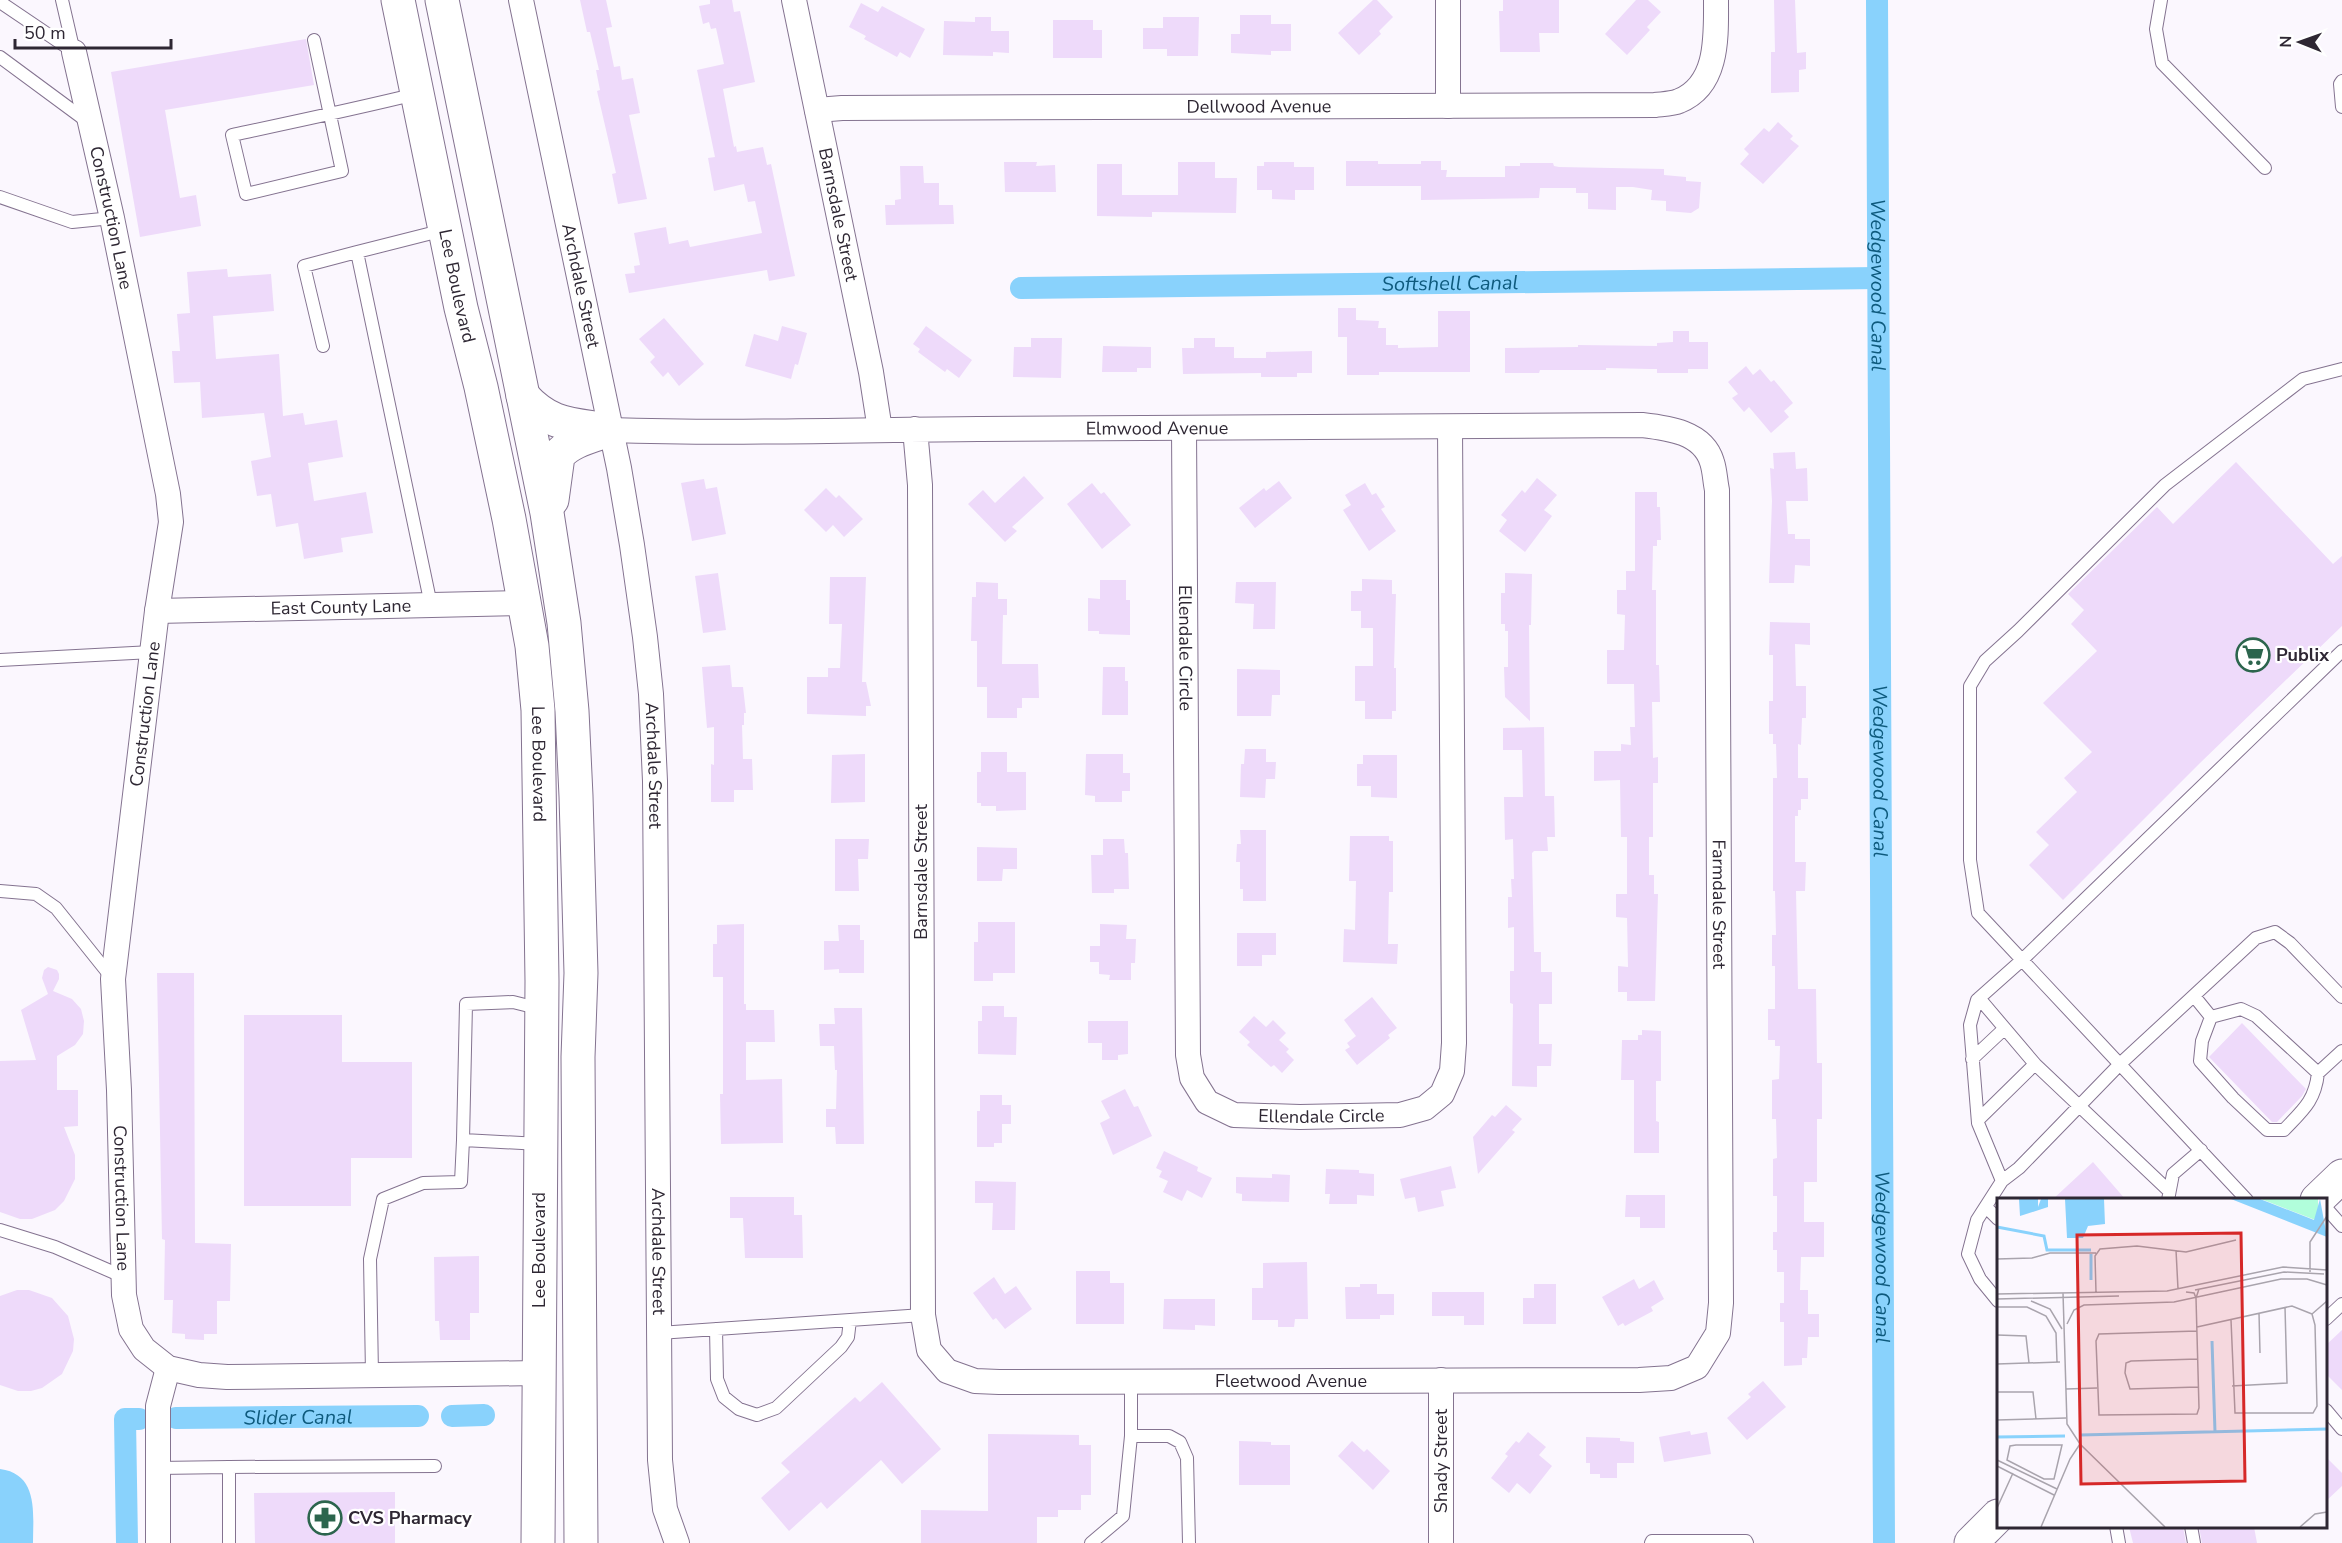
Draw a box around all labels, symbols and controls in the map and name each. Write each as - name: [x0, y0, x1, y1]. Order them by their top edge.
- scale bar: [15, 12, 171, 50]
- north arrow: [2270, 12, 2330, 72]
- text: 50 m: [24, 21, 66, 45]
- text: N: [2275, 36, 2297, 48]
- street label: Dellwood Avenue: [1186, 94, 1331, 119]
- street label: Construction Lane: [84, 144, 138, 292]
- street label: Barnsdale Street: [813, 146, 864, 284]
- water label: Wedgewood Canal: [1864, 199, 1892, 372]
- street label: Archdale Street: [556, 221, 606, 351]
- street label: Lee Boulevard: [433, 227, 481, 345]
- water label: Softshell Canal: [1381, 269, 1519, 298]
- street label: Elmwood Avenue: [1086, 416, 1228, 441]
- street label: Ellendale Circle: [1173, 585, 1198, 711]
- street label: East County Lane: [270, 593, 412, 621]
- supermarket icon: Publix: [2235, 637, 2271, 673]
- street label: Construction Lane: [124, 640, 166, 788]
- place label: Publix: [2276, 643, 2329, 667]
- water label: Wedgewood Canal: [1866, 685, 1894, 858]
- street label: Archdale Street: [639, 702, 667, 830]
- street label: Lee Boulevard: [526, 706, 552, 822]
- street label: Barnsdale Street: [909, 803, 933, 940]
- street label: Farmdale Street: [1707, 839, 1731, 970]
- street label: Ellendale Circle: [1258, 1103, 1385, 1129]
- street label: Construction Lane: [108, 1125, 135, 1271]
- water label: Wedgewood Canal: [1868, 1171, 1896, 1344]
- street label: Archdale Street: [646, 1188, 671, 1316]
- street label: Lee Boulevard: [527, 1192, 551, 1308]
- inset map: [1997, 1198, 2327, 1528]
- street label: Fleetwood Avenue: [1215, 1369, 1367, 1393]
- water label: Slider Canal: [243, 1404, 353, 1431]
- street label: Shady Street: [1429, 1408, 1453, 1513]
- pharmacy icon: CVS Pharmacy: [307, 1500, 343, 1536]
- place label: CVS Pharmacy: [348, 1506, 472, 1530]

